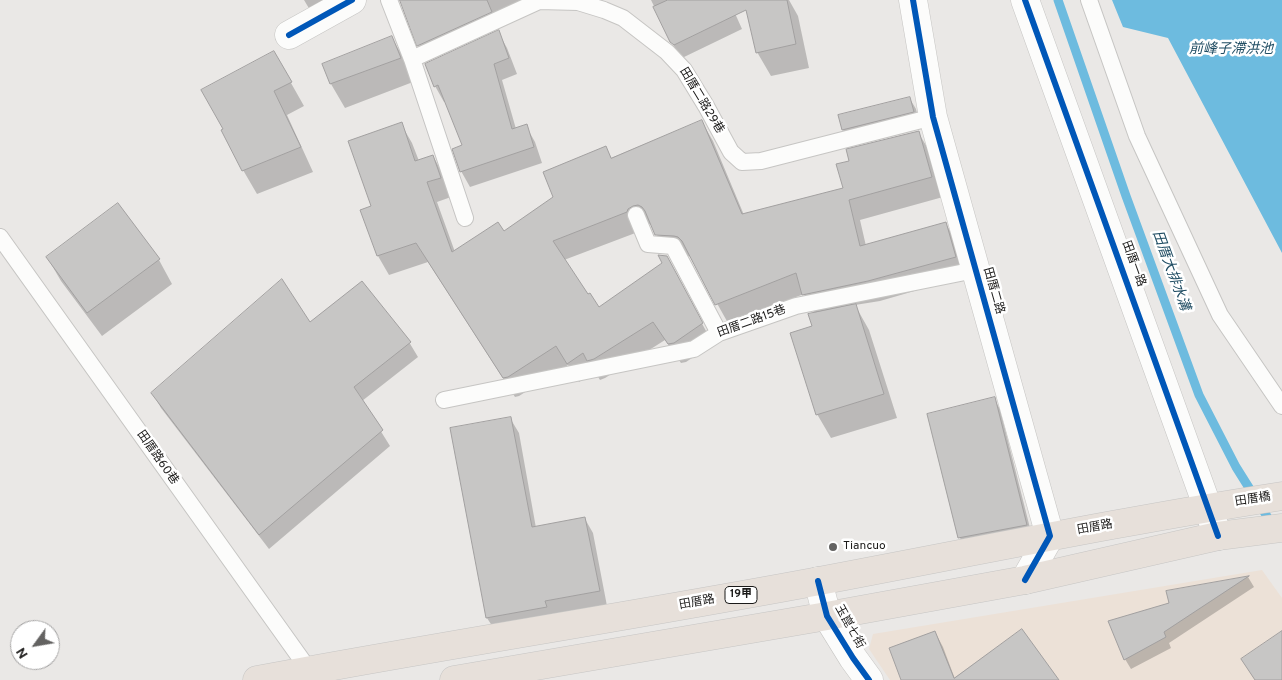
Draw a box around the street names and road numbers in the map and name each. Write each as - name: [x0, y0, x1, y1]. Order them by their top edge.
- street label: 田厝二路29巷: [676, 65, 726, 137]
- street label: 田厝一路: [1118, 239, 1148, 289]
- street label: 田厝二路: [979, 266, 1007, 316]
- street label: 田厝二路15巷: [716, 303, 788, 341]
- street label: 田厝路60巷: [133, 428, 181, 488]
- street label: 田厝橋: [1234, 490, 1272, 510]
- street label: 田厝路: [1076, 518, 1114, 538]
- road number: 19甲: [725, 586, 757, 604]
- street label: 田厝路: [678, 593, 716, 613]
- street label: 玉崑七街: [831, 603, 867, 651]

